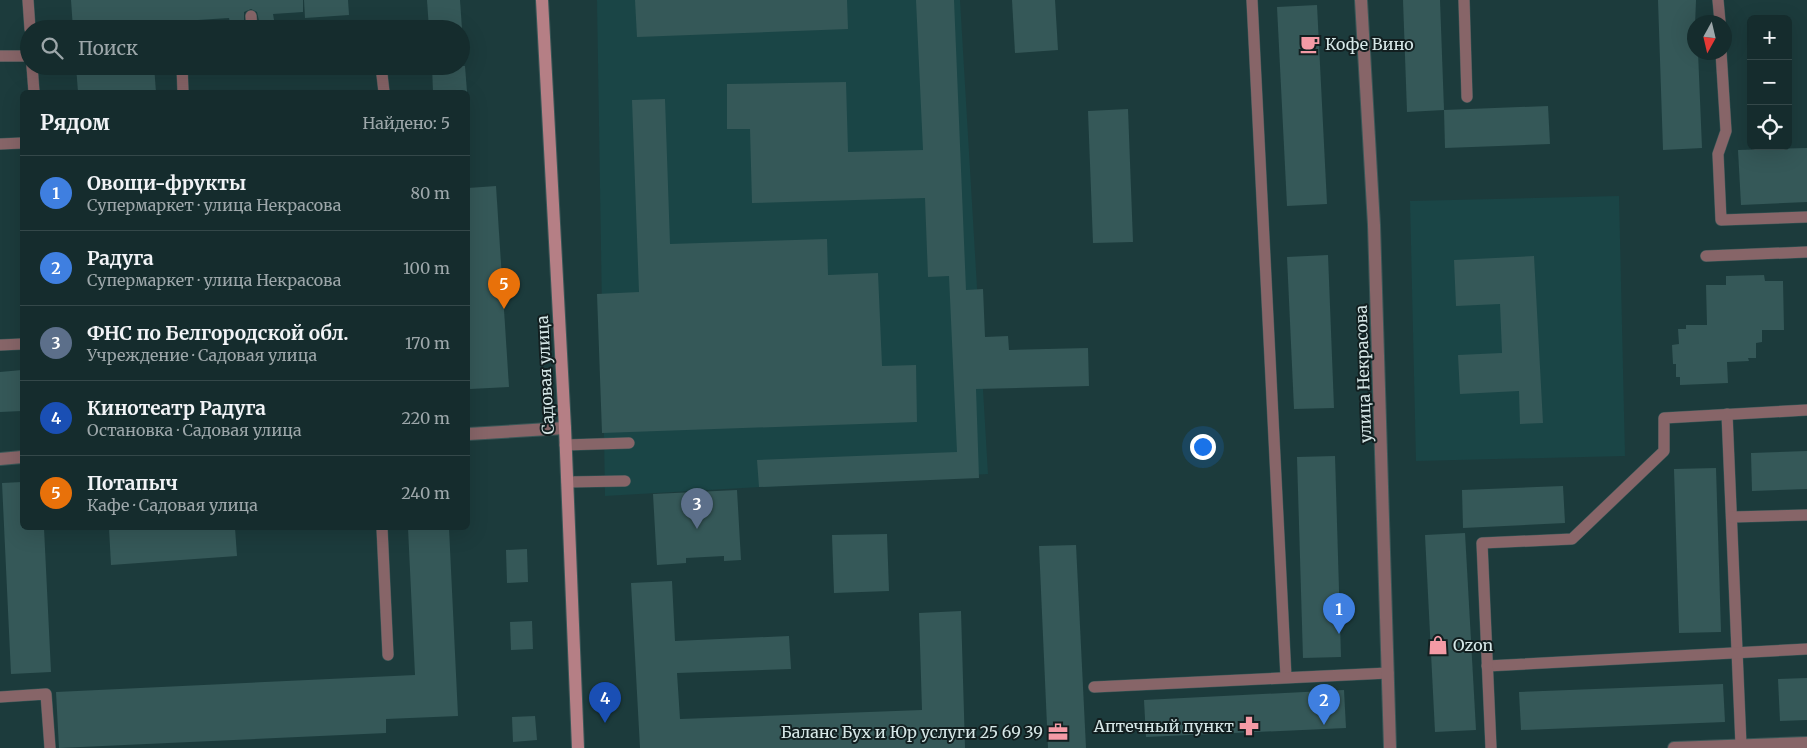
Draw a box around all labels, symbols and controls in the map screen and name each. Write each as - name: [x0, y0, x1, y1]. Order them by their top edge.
- north arrow: [1687, 15, 1732, 60]
- map controls: [1747, 15, 1792, 150]
- button: +: [1747, 15, 1792, 60]
- search box: [20, 20, 470, 75]
- cafe icon: Кофе Вино: [1299, 33, 1321, 55]
- icon: search: [38, 34, 66, 62]
- place label: Кофе Вино: [1325, 34, 1414, 54]
- text: Поиск: [78, 36, 138, 60]
- button: −: [1747, 60, 1792, 105]
- button: locate: [1747, 105, 1792, 150]
- text: Рядом: [40, 109, 110, 136]
- text: Найдено: 5: [362, 113, 450, 133]
- text: Овощи-фрукты: [87, 171, 246, 195]
- text: 1: [52, 183, 60, 203]
- text: 80 m: [411, 183, 450, 203]
- text: Супермаркет · улица Некрасова: [87, 195, 341, 215]
- text: Радуга: [87, 246, 154, 270]
- text: 2: [51, 258, 61, 278]
- text: 100 m: [403, 258, 450, 278]
- pin: 5: [488, 268, 520, 309]
- text: Супермаркет · улица Некрасова: [87, 270, 341, 290]
- street label: улица Некрасова: [1351, 304, 1375, 443]
- street label: Садовая улица: [532, 315, 558, 435]
- text: ФНС по Белгородской обл.: [87, 321, 348, 345]
- text: 3: [51, 333, 61, 353]
- text: 170 m: [405, 333, 450, 353]
- text: Учреждение · Садовая улица: [87, 345, 317, 365]
- text: Кинотеатр Радуга: [87, 396, 266, 420]
- text: 4: [51, 408, 61, 428]
- text: 220 m: [402, 408, 450, 428]
- text: Остановка · Садовая улица: [87, 420, 302, 440]
- your location: [1190, 434, 1216, 460]
- text: Потапыч: [87, 471, 178, 495]
- text: 5: [51, 483, 61, 503]
- text: 240 m: [401, 483, 450, 503]
- pin: 3: [681, 488, 713, 529]
- text: Кафе · Садовая улица: [87, 495, 258, 515]
- pin: 1: [1323, 593, 1355, 634]
- shop icon: Ozon: [1427, 634, 1449, 656]
- place label: Ozon: [1453, 635, 1493, 655]
- pin: 4: [589, 682, 621, 723]
- pin: 2: [1308, 684, 1340, 725]
- pharmacy icon: Аптечный пункт: [1238, 715, 1260, 737]
- place label: Аптечный пункт: [1093, 716, 1234, 736]
- office icon: Баланс Бух и Юр услуги 25 69 39: [1047, 721, 1069, 743]
- place label: Баланс Бух и Юр услуги 25 69 39: [781, 722, 1043, 742]

